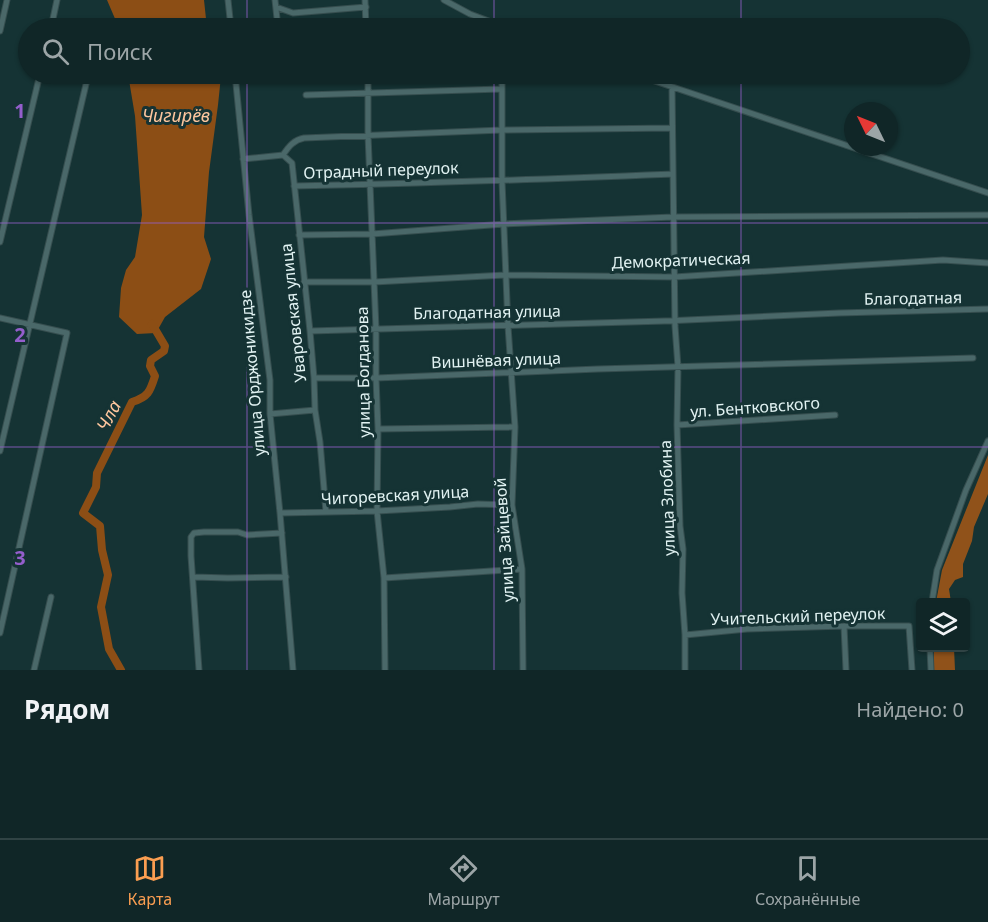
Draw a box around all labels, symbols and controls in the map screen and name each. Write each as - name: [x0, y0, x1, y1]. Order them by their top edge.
- search box: [18, 18, 970, 84]
- icon: search: [39, 35, 72, 68]
- text: Поиск: [87, 36, 152, 66]
- text: 1: [14, 97, 26, 124]
- north arrow: [844, 102, 898, 156]
- water label: Чигирёв: [142, 103, 210, 127]
- street label: Отрадный переулок: [303, 156, 459, 184]
- street label: Уваровская улица: [275, 242, 311, 384]
- street label: Демократическая: [611, 247, 751, 273]
- street label: Благодатная: [864, 286, 962, 310]
- street label: улица Орджоникидзе: [234, 289, 270, 457]
- street label: Благодатная улица: [413, 300, 561, 324]
- street label: улица Богданова: [351, 306, 375, 438]
- text: 2: [14, 321, 26, 348]
- street label: Вишнёвая улица: [431, 347, 561, 373]
- street label: ул. Бентковского: [690, 392, 820, 422]
- water label: Чла: [90, 396, 126, 435]
- street label: улица Злобина: [654, 440, 680, 556]
- street label: улица Зайцевой: [489, 477, 519, 603]
- street label: Чигоревская улица: [320, 480, 470, 510]
- text: 3: [14, 544, 26, 571]
- map controls: [916, 598, 970, 652]
- button: layers: [916, 598, 970, 652]
- street label: Учительский переулок: [710, 602, 886, 630]
- text: Рядом: [24, 691, 110, 727]
- text: Найдено: 0: [856, 696, 964, 723]
- tab: Карта: [128, 852, 172, 910]
- tab: Маршрут: [427, 852, 500, 910]
- tab: Сохранённые: [755, 852, 860, 910]

